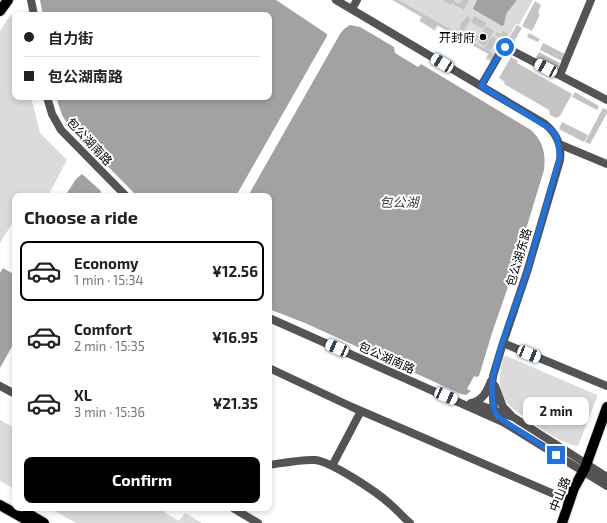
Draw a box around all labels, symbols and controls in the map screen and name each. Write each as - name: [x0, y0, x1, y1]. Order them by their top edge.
- text: 自力街: [48, 29, 93, 47]
- place label: 开封府: [439, 30, 475, 44]
- marker: 开封府: [478, 32, 488, 42]
- route start: [496, 38, 514, 56]
- car: [429, 52, 455, 74]
- car: [533, 57, 559, 79]
- text: 包公湖南路: [48, 67, 123, 85]
- street label: 包公湖南路: [64, 114, 116, 168]
- water label: 包公湖: [379, 194, 420, 210]
- text: Choose a ride: [24, 206, 138, 228]
- street label: 包公湖东路: [503, 226, 533, 288]
- icon: car: [26, 253, 62, 289]
- text: Economy: [74, 254, 139, 272]
- text: ¥12.56: [212, 262, 258, 280]
- text: 1 min · 15:34: [74, 272, 144, 288]
- icon: car: [26, 319, 62, 355]
- text: Comfort: [74, 320, 132, 338]
- text: ¥16.95: [212, 328, 258, 346]
- text: 2 min · 15:35: [74, 338, 145, 354]
- car: [324, 338, 350, 358]
- street label: 包公湖南路: [357, 338, 417, 376]
- car: [516, 344, 542, 364]
- icon: car: [26, 385, 62, 421]
- text: XL: [74, 386, 92, 404]
- car: [433, 386, 459, 406]
- text: ¥21.35: [212, 394, 258, 412]
- callout: 2 min: [523, 397, 589, 425]
- text: 2 min: [539, 403, 573, 419]
- text: 3 min · 15:36: [74, 404, 145, 420]
- route end: [547, 446, 565, 464]
- button: Confirm: [24, 457, 260, 503]
- street label: 中山路: [546, 475, 572, 513]

